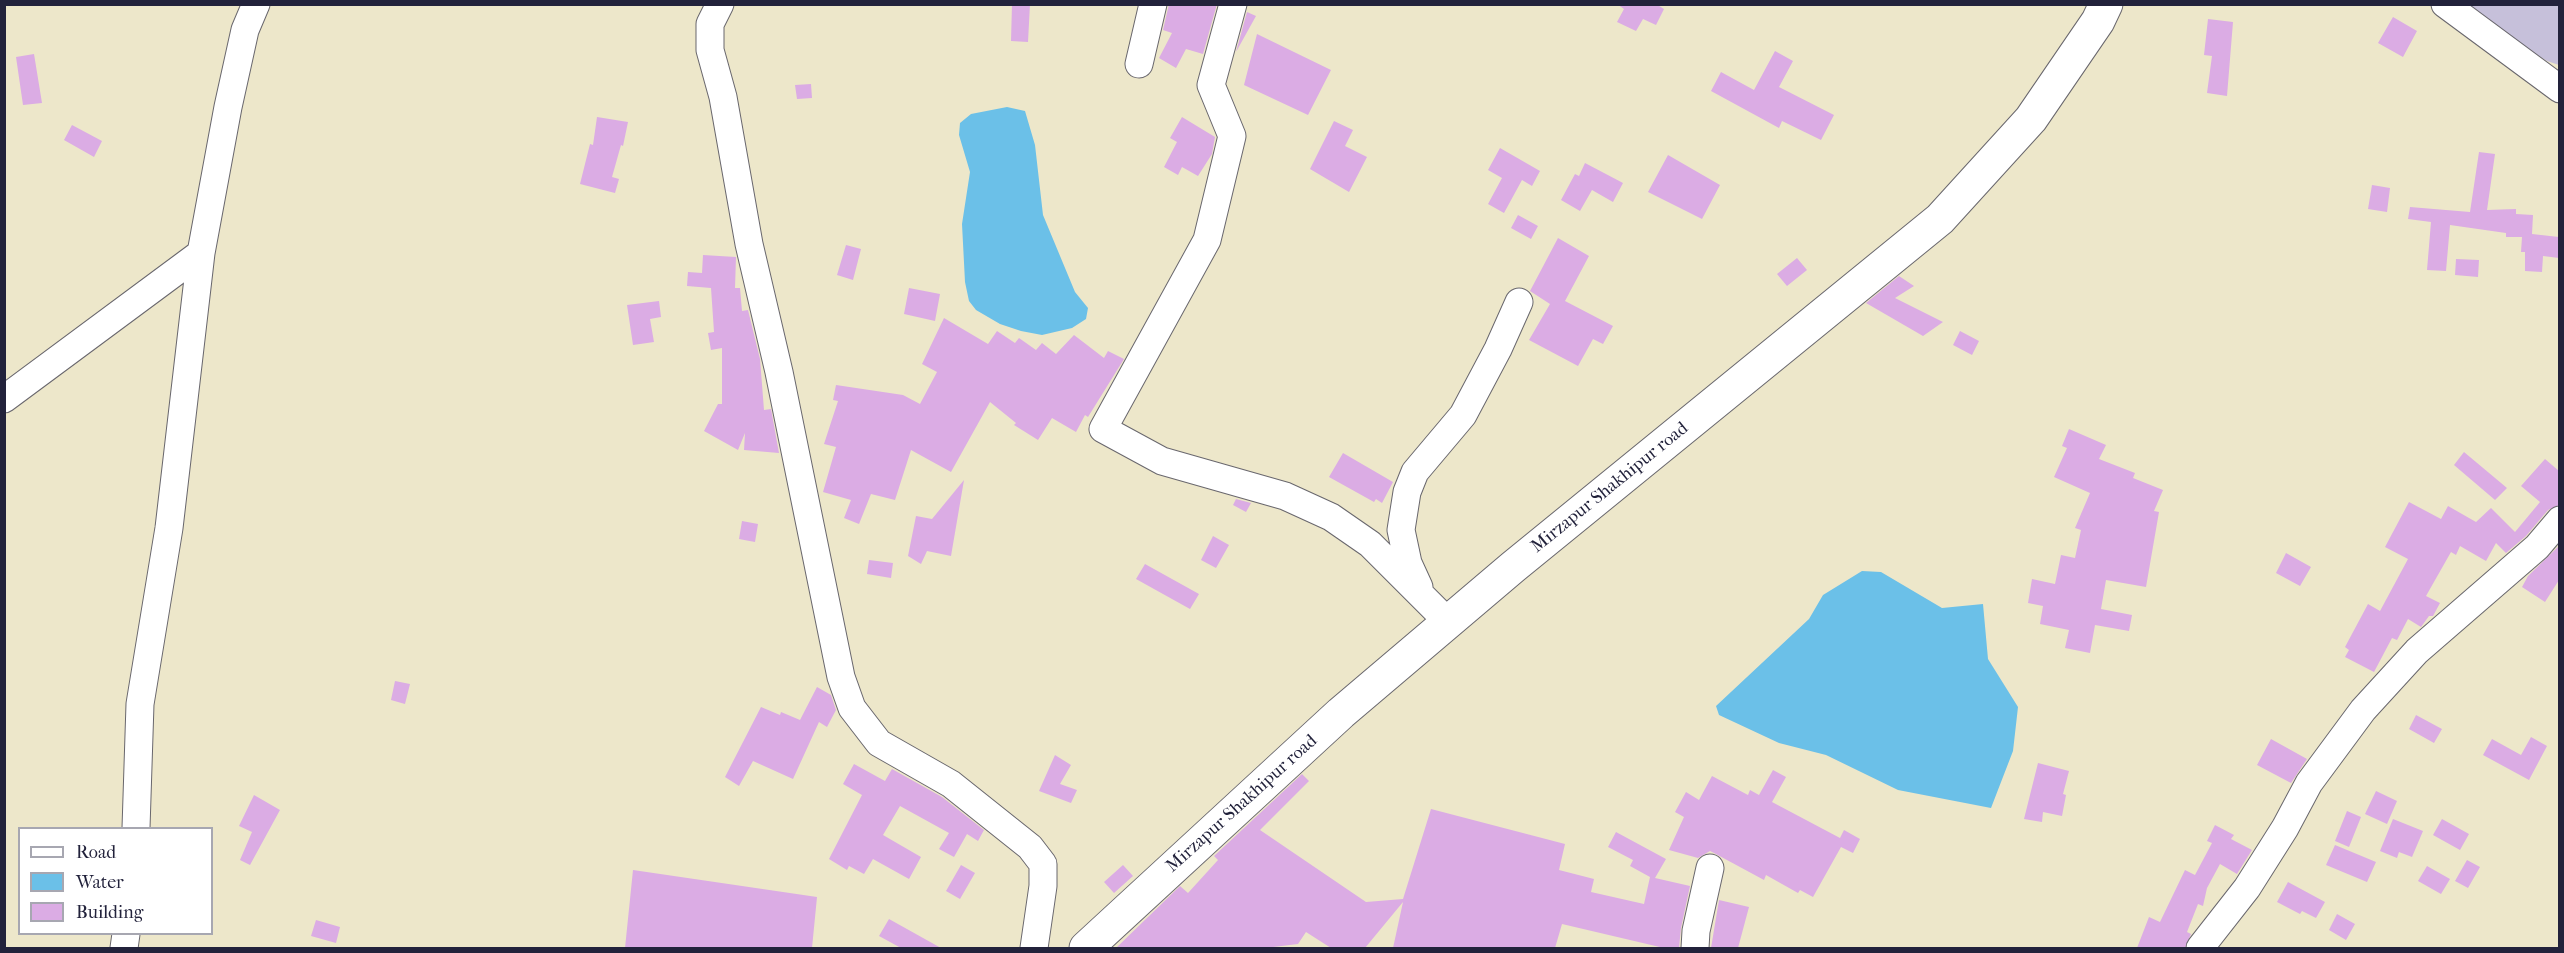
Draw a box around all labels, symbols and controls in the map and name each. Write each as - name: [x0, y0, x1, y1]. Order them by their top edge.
- street label: Mirzapur Shakhipur road: [1527, 418, 1693, 558]
- street label: Mirzapur Shakhipur road: [1162, 731, 1322, 877]
- legend: [18, 827, 213, 935]
- text: Road: [76, 842, 116, 863]
- text: Water: [76, 872, 124, 893]
- text: Building: [76, 902, 143, 923]

